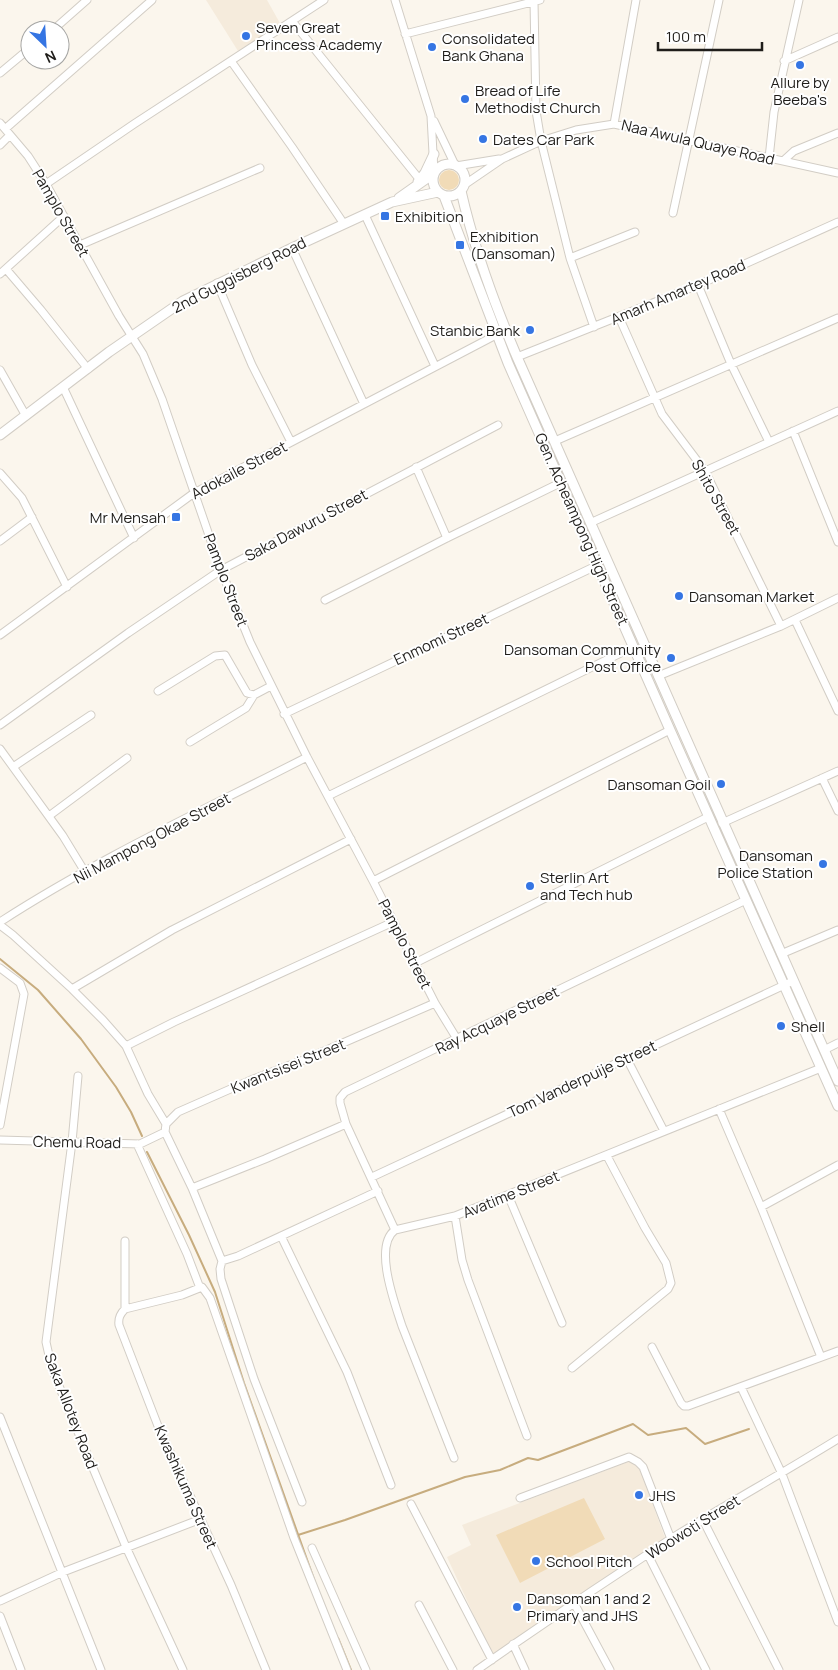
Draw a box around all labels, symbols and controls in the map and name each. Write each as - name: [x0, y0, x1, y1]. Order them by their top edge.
- place label: Seven Great Princess Academy: [256, 17, 382, 55]
- north arrow: [20, 20, 70, 70]
- scale bar: [658, 20, 762, 52]
- text: 100 m: [666, 26, 706, 47]
- place label: Consolidated Bank Ghana: [442, 28, 535, 66]
- marker: Seven Great Princess Academy: [240, 30, 252, 42]
- marker: Consolidated Bank Ghana: [426, 41, 438, 53]
- text: N: [42, 46, 59, 68]
- marker: Allure by Beeba's: [794, 59, 806, 71]
- place label: Allure by Beeba's: [771, 72, 830, 110]
- place label: Bread of Life Methodist Church: [475, 80, 601, 118]
- marker: Bread of Life Methodist Church: [459, 93, 471, 105]
- street label: Naa Awula Quaye Road: [619, 114, 777, 170]
- place label: Dates Car Park: [493, 129, 595, 150]
- marker: Dates Car Park: [477, 133, 489, 145]
- street label: Pamplo Street: [27, 165, 95, 261]
- place label: Exhibition: [395, 206, 464, 227]
- marker: Exhibition: [379, 210, 391, 222]
- place label: Exhibition (Dansoman): [470, 226, 557, 264]
- street label: 2nd Guggisberg Road: [168, 232, 310, 318]
- marker: Exhibition (Dansoman): [454, 239, 466, 251]
- street label: Amarh Amartey Road: [607, 254, 749, 330]
- place label: Stanbic Bank: [430, 320, 521, 341]
- marker: Stanbic Bank: [524, 324, 536, 336]
- street label: Gen. Acheampong High Street: [530, 430, 634, 628]
- street label: Adokaile Street: [187, 436, 291, 504]
- street label: Shito Street: [687, 455, 745, 539]
- street label: Saka Dawuru Street: [241, 484, 371, 566]
- place label: Mr Mensah: [90, 507, 166, 528]
- marker: Mr Mensah: [170, 511, 182, 523]
- street label: Pamplo Street: [199, 530, 253, 630]
- place label: Dansoman Market: [689, 586, 814, 607]
- marker: Dansoman Market: [673, 590, 685, 602]
- street label: Enmomi Street: [390, 608, 492, 670]
- place label: Dansoman Community Post Office: [504, 639, 661, 677]
- marker: Dansoman Community Post Office: [665, 652, 677, 664]
- place label: Dansoman Goil: [608, 774, 711, 795]
- marker: Dansoman Goil: [715, 778, 727, 790]
- street label: Nii Mampong Okae Street: [70, 788, 234, 888]
- place label: Dansoman Police Station: [717, 845, 813, 883]
- marker: Dansoman Police Station: [817, 858, 829, 870]
- place label: Sterlin Art and Tech hub: [540, 867, 633, 905]
- marker: Sterlin Art and Tech hub: [524, 880, 536, 892]
- street label: Pamplo Street: [373, 896, 437, 992]
- street label: Ray Acquaye Street: [432, 981, 562, 1059]
- place label: Shell: [791, 1016, 825, 1037]
- marker: Shell: [775, 1020, 787, 1032]
- street label: Kwantsisei Street: [228, 1033, 348, 1099]
- street label: Tom Vanderpuije Street: [504, 1035, 660, 1123]
- street label: Chemu Road: [33, 1131, 121, 1153]
- street label: Avatime Street: [460, 1165, 562, 1223]
- street label: Saka Allotey Road: [39, 1350, 103, 1472]
- street label: Kwashikuma Street: [149, 1422, 223, 1552]
- place label: JHS: [649, 1485, 675, 1506]
- marker: JHS: [633, 1489, 645, 1501]
- street label: Woowoti Street: [642, 1490, 744, 1564]
- place label: School Pitch: [546, 1551, 632, 1572]
- marker: School Pitch: [530, 1555, 542, 1567]
- place label: Dansoman 1 and 2 Primary and JHS: [527, 1588, 651, 1626]
- marker: Dansoman 1 and 2 Primary and JHS: [511, 1601, 523, 1613]

